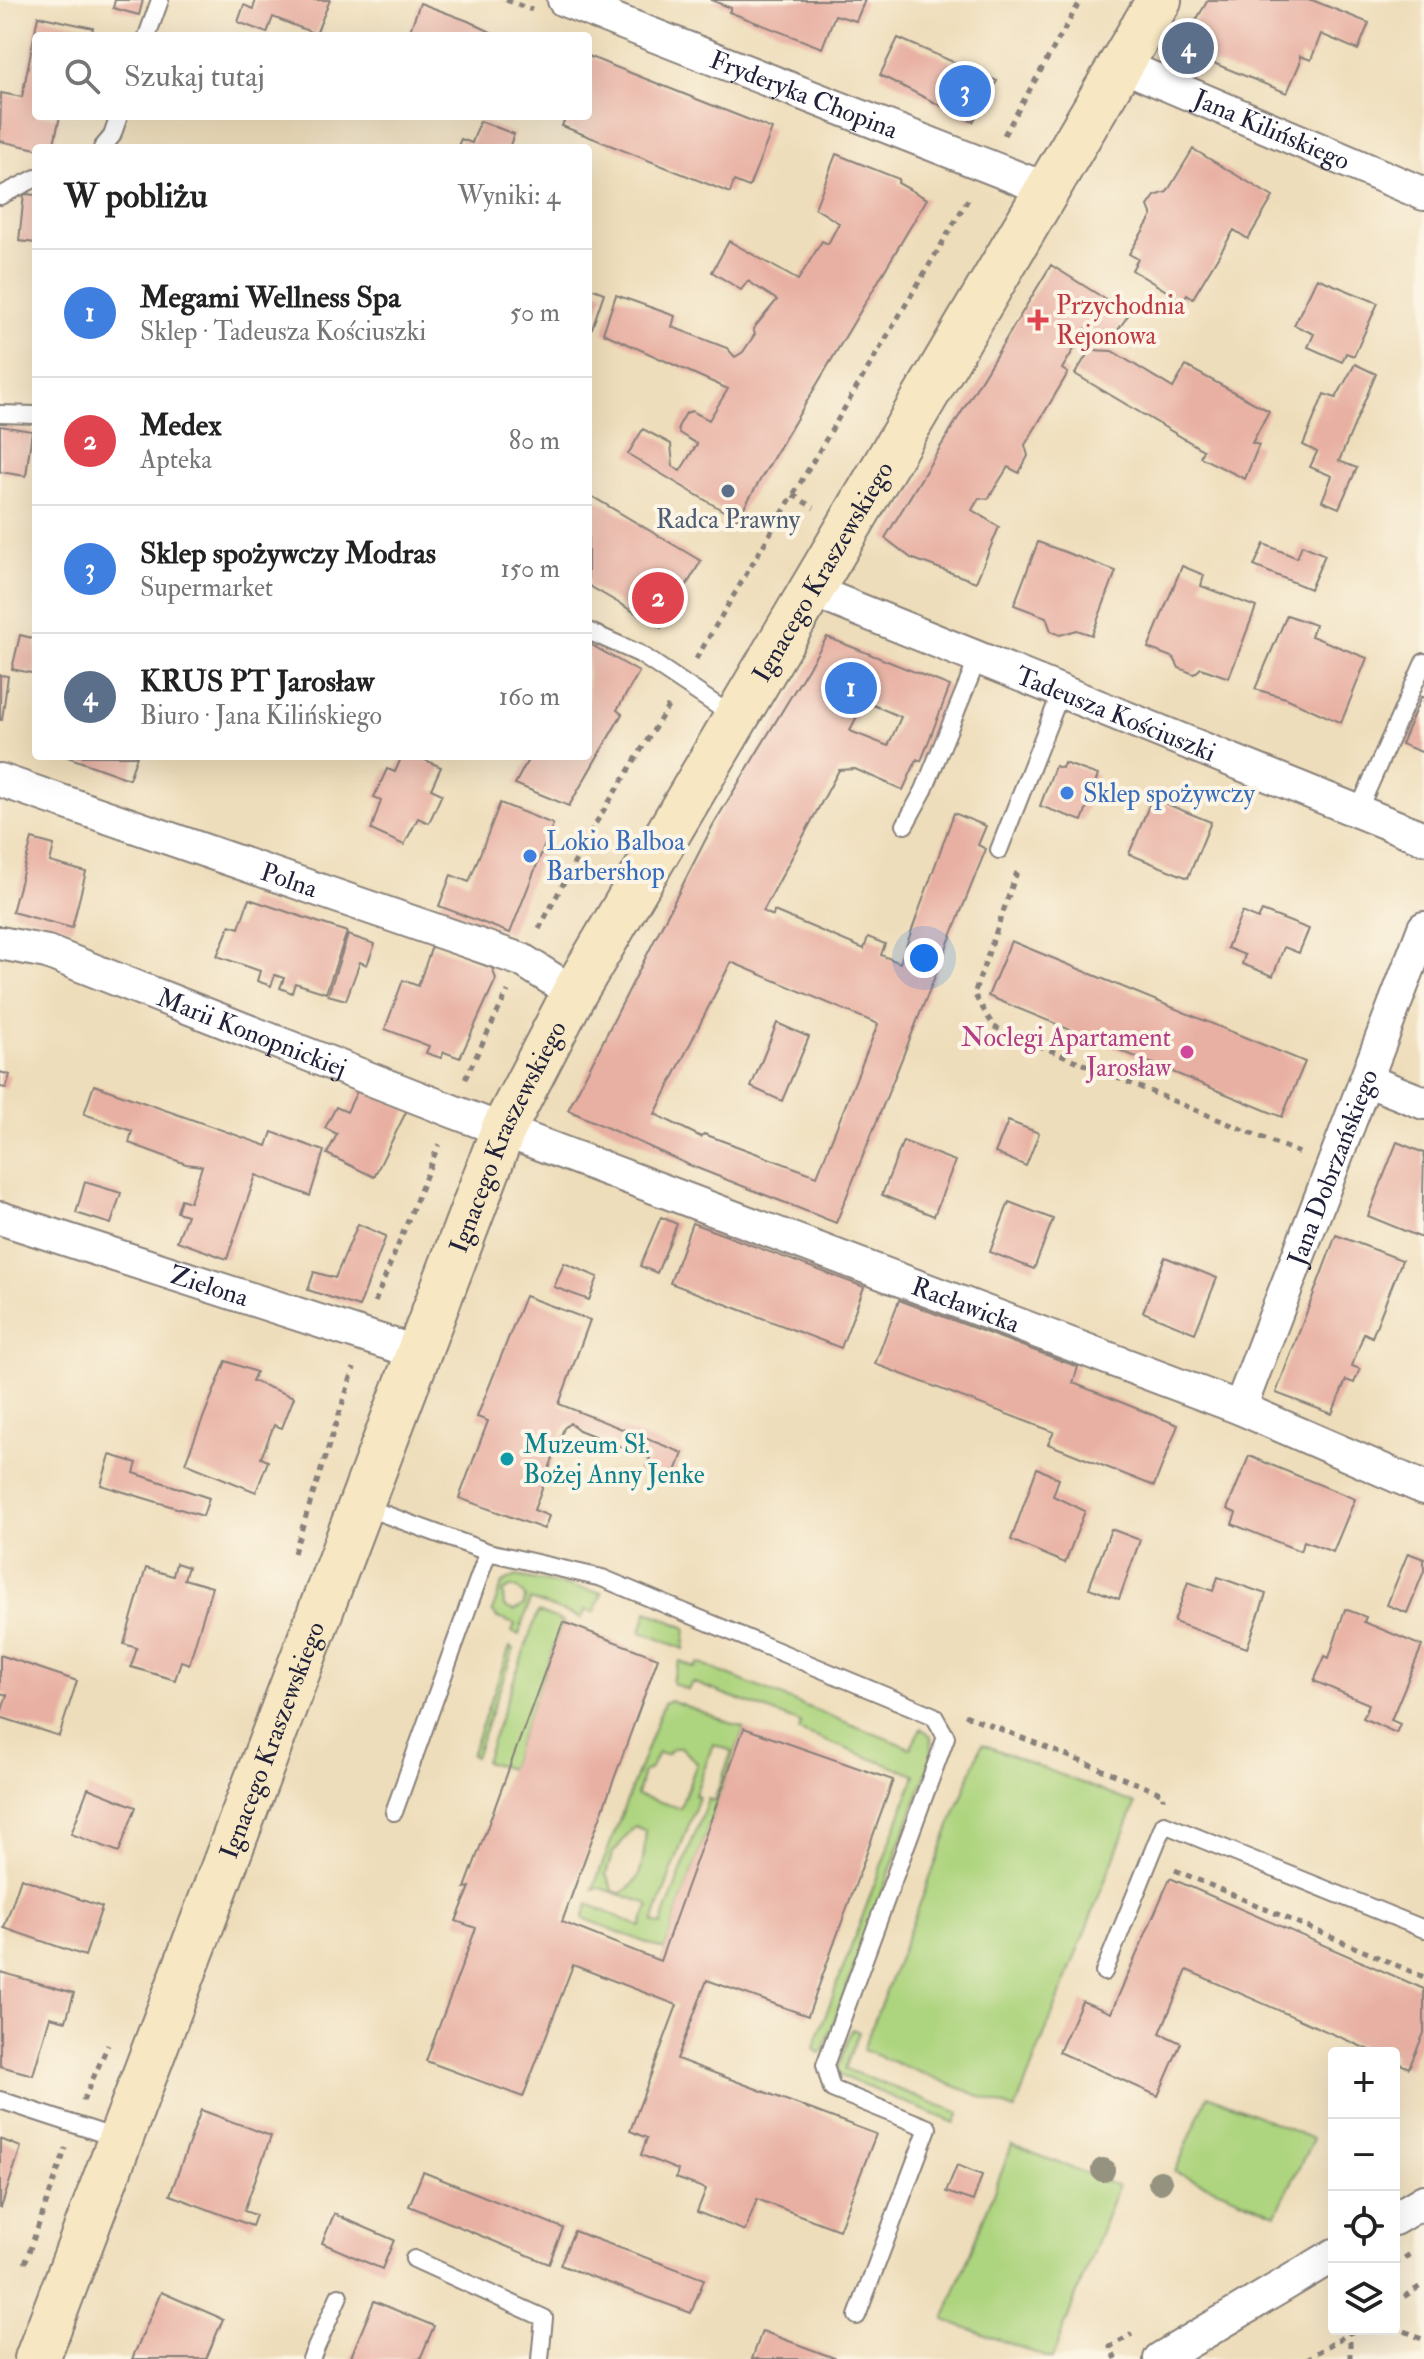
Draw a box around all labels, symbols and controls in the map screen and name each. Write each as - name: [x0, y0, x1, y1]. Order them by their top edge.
- pin: 4: [1162, 18, 1214, 78]
- search box: [32, 32, 592, 120]
- street label: Fryderyka Chopina: [705, 44, 903, 146]
- icon: search: [60, 54, 104, 98]
- text: Szukaj tutaj: [124, 58, 265, 95]
- pin: 3: [939, 61, 991, 121]
- street label: Jana Kilińskiego: [1188, 82, 1354, 178]
- text: W pobliżu: [64, 175, 208, 218]
- text: Wyniki: 4: [458, 180, 560, 212]
- text: Megami Wellness Spa: [140, 279, 401, 316]
- place label: Przychodnia Rejonowa: [1056, 290, 1185, 352]
- text: 1: [85, 297, 95, 329]
- text: 50 m: [510, 297, 560, 329]
- marker: Przychodnia Rejonowa: [1027, 309, 1049, 331]
- text: Sklep · Tadeusza Kościuszki: [140, 316, 426, 348]
- text: Medex: [140, 407, 222, 444]
- text: 2: [83, 425, 97, 457]
- text: 80 m: [509, 425, 560, 457]
- text: Apteka: [140, 444, 212, 476]
- street label: Ignacego Kraszewskiego: [746, 456, 901, 688]
- marker: Radca Prawny: [719, 482, 737, 500]
- place label: Radca Prawny: [656, 504, 801, 536]
- text: Sklep spożywczy Modras: [140, 535, 436, 572]
- text: 3: [85, 553, 95, 585]
- text: 150 m: [501, 553, 560, 585]
- pin: 2: [632, 568, 684, 628]
- text: Supermarket: [140, 572, 273, 604]
- pin: 1: [825, 658, 877, 718]
- street label: Tadeusza Kościuszki: [1011, 660, 1220, 769]
- text: KRUS PT Jarosław: [140, 663, 374, 700]
- text: 4: [83, 681, 97, 713]
- text: 160 m: [499, 681, 560, 713]
- text: Biuro · Jana Kilińskiego: [140, 700, 382, 732]
- place label: Sklep spożywczy: [1083, 778, 1255, 811]
- marker: Sklep spożywczy: [1058, 784, 1076, 802]
- place label: Lokio Balboa Barbershop: [546, 826, 685, 889]
- marker: Lokio Balboa Barbershop: [521, 847, 539, 865]
- street label: Polna: [256, 856, 322, 905]
- your location: [904, 938, 944, 978]
- street label: Marii Konopnickiej: [152, 982, 351, 1085]
- street label: Ignacego Kraszewskiego: [443, 1016, 574, 1257]
- place label: Noclegi Apartament Jarosław: [961, 1022, 1172, 1084]
- marker: Noclegi Apartament Jarosław: [1178, 1043, 1196, 1061]
- street label: Jana Dobrzańskiego: [1281, 1065, 1385, 1271]
- street label: Zielona: [166, 1259, 252, 1314]
- street label: Racławicka: [907, 1271, 1024, 1341]
- place label: Muzeum Sł. Bożej Anny Jenke: [523, 1429, 705, 1491]
- marker: Muzeum Sł. Bożej Anny Jenke: [498, 1450, 516, 1468]
- street label: Ignacego Kraszewskiego: [213, 1617, 332, 1863]
- map controls: [1328, 2047, 1400, 2335]
- button: +: [1328, 2047, 1400, 2119]
- button: −: [1328, 2119, 1400, 2191]
- button: locate: [1328, 2191, 1400, 2263]
- button: layers: [1328, 2263, 1400, 2335]

